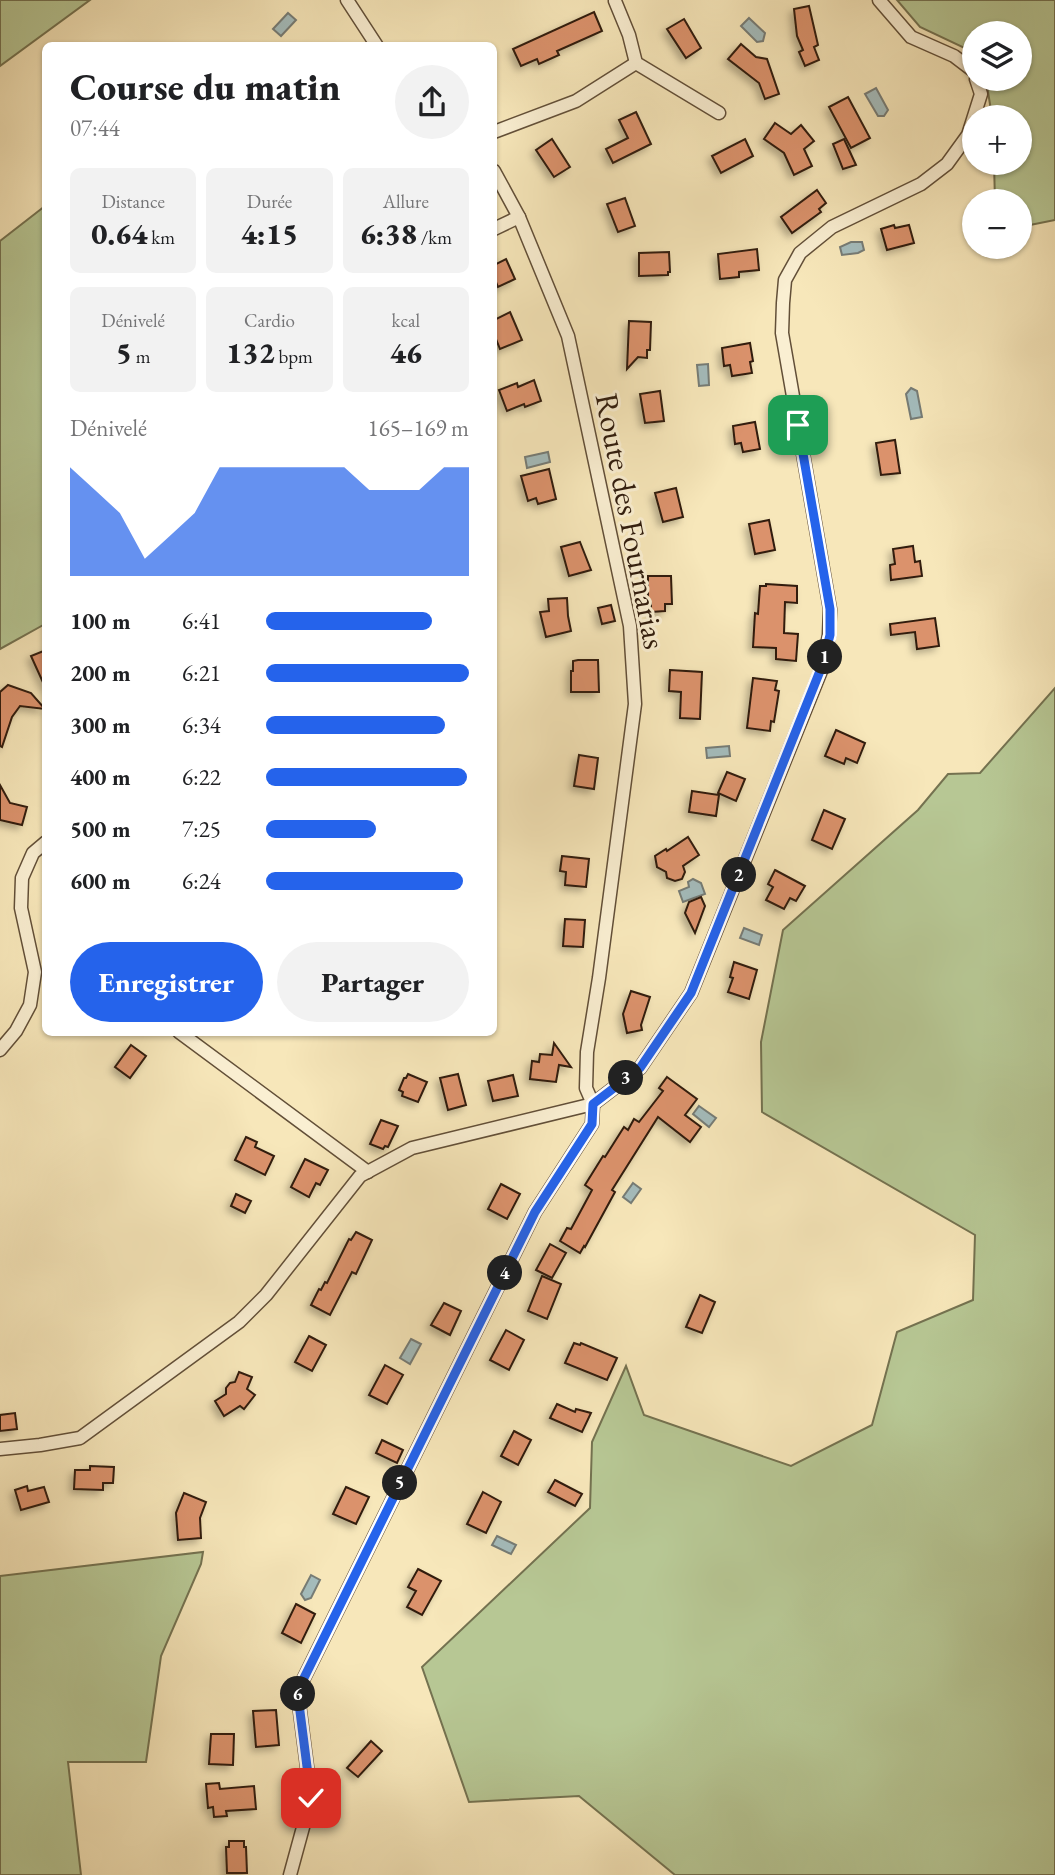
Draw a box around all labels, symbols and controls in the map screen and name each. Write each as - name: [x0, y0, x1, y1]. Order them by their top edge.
- map controls: [962, 21, 1032, 259]
- button: layers: [962, 21, 1032, 91]
- text: Course du matin: [70, 62, 341, 111]
- button: share: [395, 65, 469, 139]
- button: +: [962, 105, 1032, 175]
- text: 07:44: [70, 113, 120, 143]
- text: Distance: [101, 189, 165, 214]
- text: Durée: [247, 189, 292, 214]
- text: Allure: [383, 189, 429, 214]
- button: −: [962, 189, 1032, 259]
- text: 0.64: [91, 214, 147, 253]
- text: 4:15: [241, 214, 298, 253]
- text: 6:38: [360, 214, 417, 253]
- text: km: [147, 225, 175, 250]
- text: /km: [417, 225, 452, 250]
- text: Dénivelé: [101, 308, 165, 333]
- text: Cardio: [244, 308, 295, 333]
- text: kcal: [392, 308, 420, 333]
- text: 5: [116, 333, 132, 372]
- text: 132: [226, 333, 275, 372]
- text: 46: [390, 333, 422, 372]
- text: m: [132, 344, 151, 369]
- text: bpm: [275, 344, 313, 369]
- street label: Route des Fournarias: [586, 389, 676, 653]
- pin: [768, 395, 828, 455]
- icon: arrive: [779, 406, 817, 444]
- text: Dénivelé: [70, 413, 147, 443]
- text: 165–169 m: [368, 413, 469, 443]
- text: 100 m: [70, 606, 131, 636]
- text: 6:41: [182, 606, 221, 636]
- pin: 1: [808, 640, 842, 674]
- text: 1: [819, 644, 830, 669]
- text: 200 m: [70, 658, 131, 688]
- text: 6:21: [182, 658, 221, 688]
- text: 300 m: [70, 710, 131, 740]
- text: 6:34: [182, 710, 221, 740]
- text: 400 m: [70, 762, 131, 792]
- text: 6:22: [182, 762, 221, 792]
- text: 500 m: [70, 814, 131, 844]
- text: 7:25: [182, 814, 221, 844]
- pin: 2: [722, 858, 756, 892]
- text: 2: [733, 862, 744, 887]
- text: 600 m: [70, 866, 131, 896]
- text: 6:24: [182, 866, 221, 896]
- button: Enregistrer: [70, 942, 263, 1022]
- button: Partager: [277, 942, 469, 1022]
- pin: 3: [608, 1060, 644, 1096]
- text: 3: [620, 1065, 631, 1090]
- pin: 4: [488, 1256, 522, 1290]
- text: 4: [499, 1260, 510, 1285]
- pin: 5: [382, 1466, 418, 1500]
- text: 5: [394, 1470, 405, 1495]
- pin: 6: [280, 1676, 316, 1712]
- text: 6: [292, 1681, 303, 1706]
- pin: [281, 1768, 341, 1828]
- icon: check: [292, 1779, 330, 1817]

